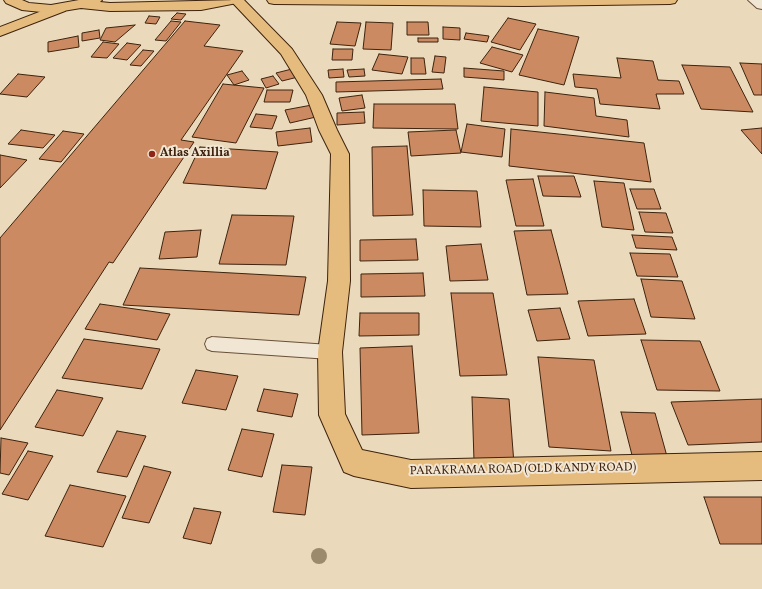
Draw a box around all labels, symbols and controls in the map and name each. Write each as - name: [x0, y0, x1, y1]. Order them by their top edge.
- place label: Atlas Axillia: [160, 147, 230, 161]
- marker: Atlas Axillia: [147, 149, 157, 159]
- street label: PARAKRAMA ROAD (OLD KANDY ROAD): [410, 461, 636, 479]

